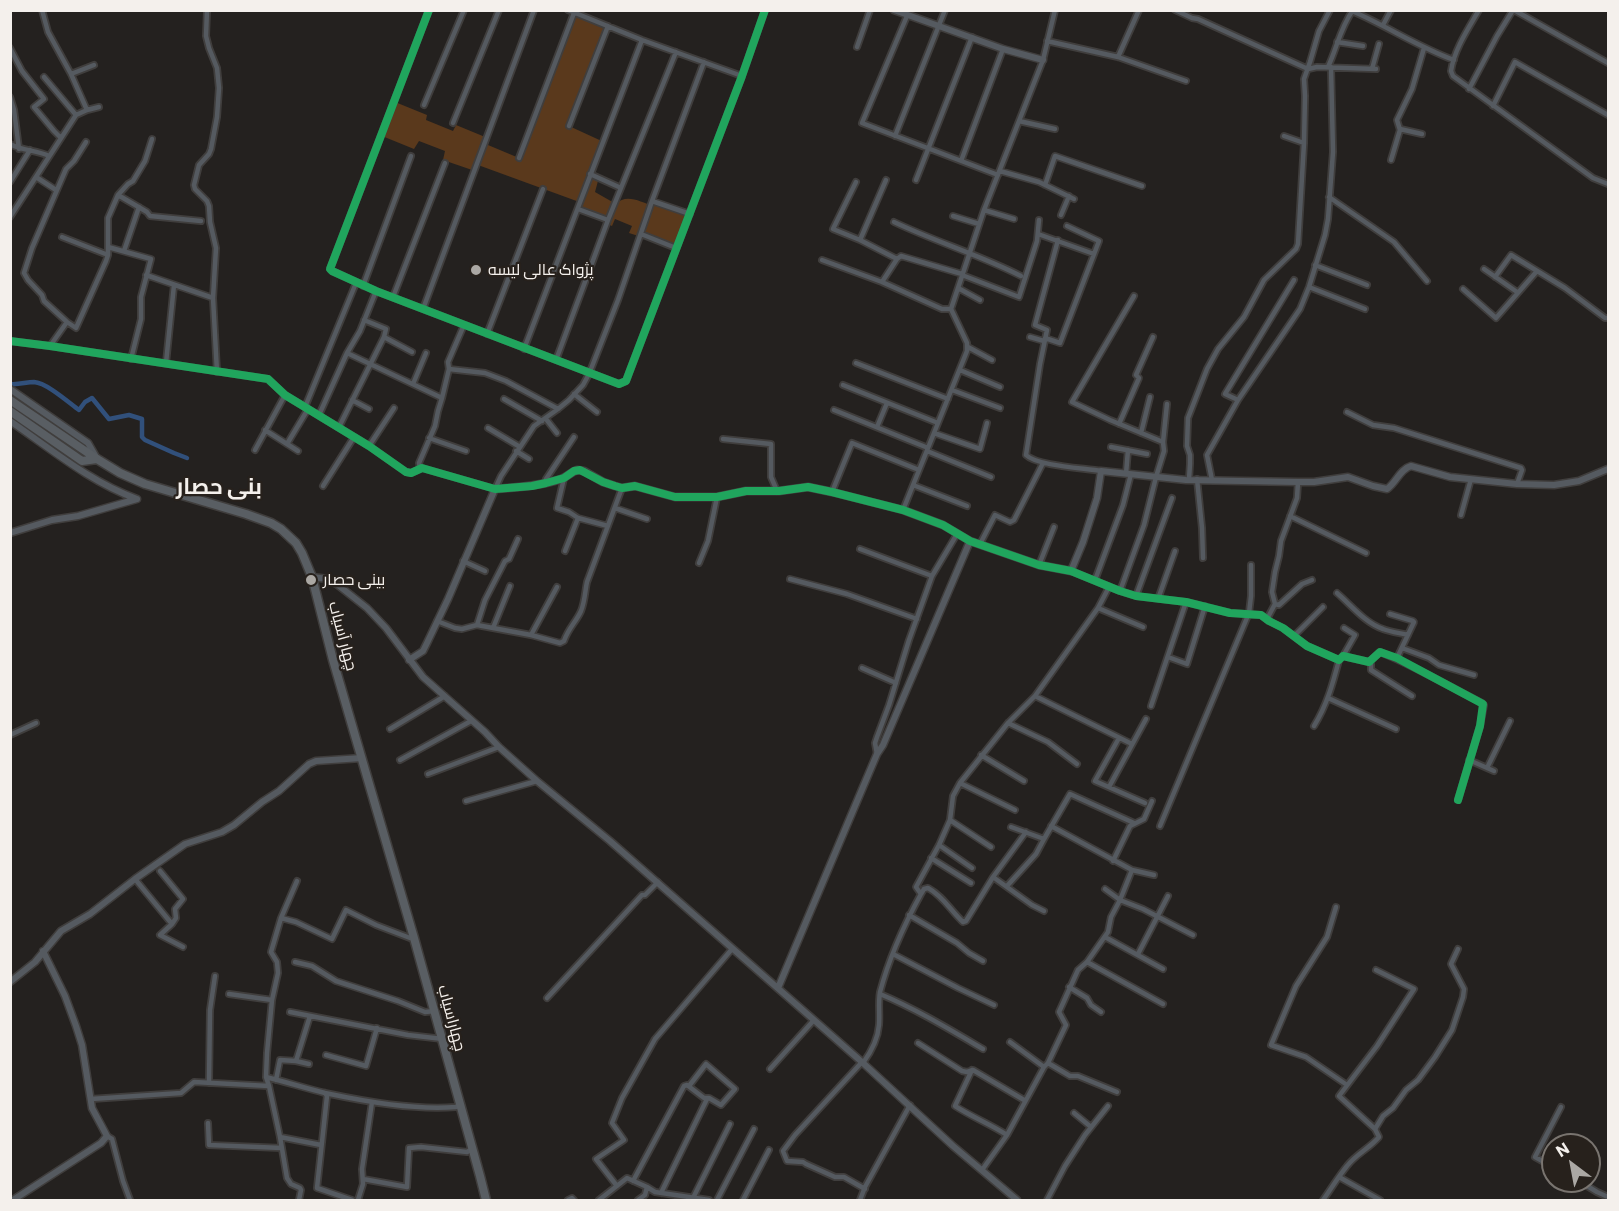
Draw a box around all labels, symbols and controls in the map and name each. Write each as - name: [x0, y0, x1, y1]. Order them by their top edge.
- place label: پژواک عالی لیسه: [488, 260, 594, 280]
- marker: پژواک عالی لیسه: [469, 263, 483, 277]
- district label: بنی حصار: [176, 474, 262, 500]
- place label: بینی حصار: [323, 570, 385, 590]
- marker: بینی حصار: [304, 573, 318, 587]
- street label: چهار آسیاب: [325, 599, 361, 673]
- street label: چهاراسیاب: [434, 983, 470, 1053]
- north arrow: [1541, 1133, 1601, 1193]
- text: N: [1552, 1138, 1572, 1160]

